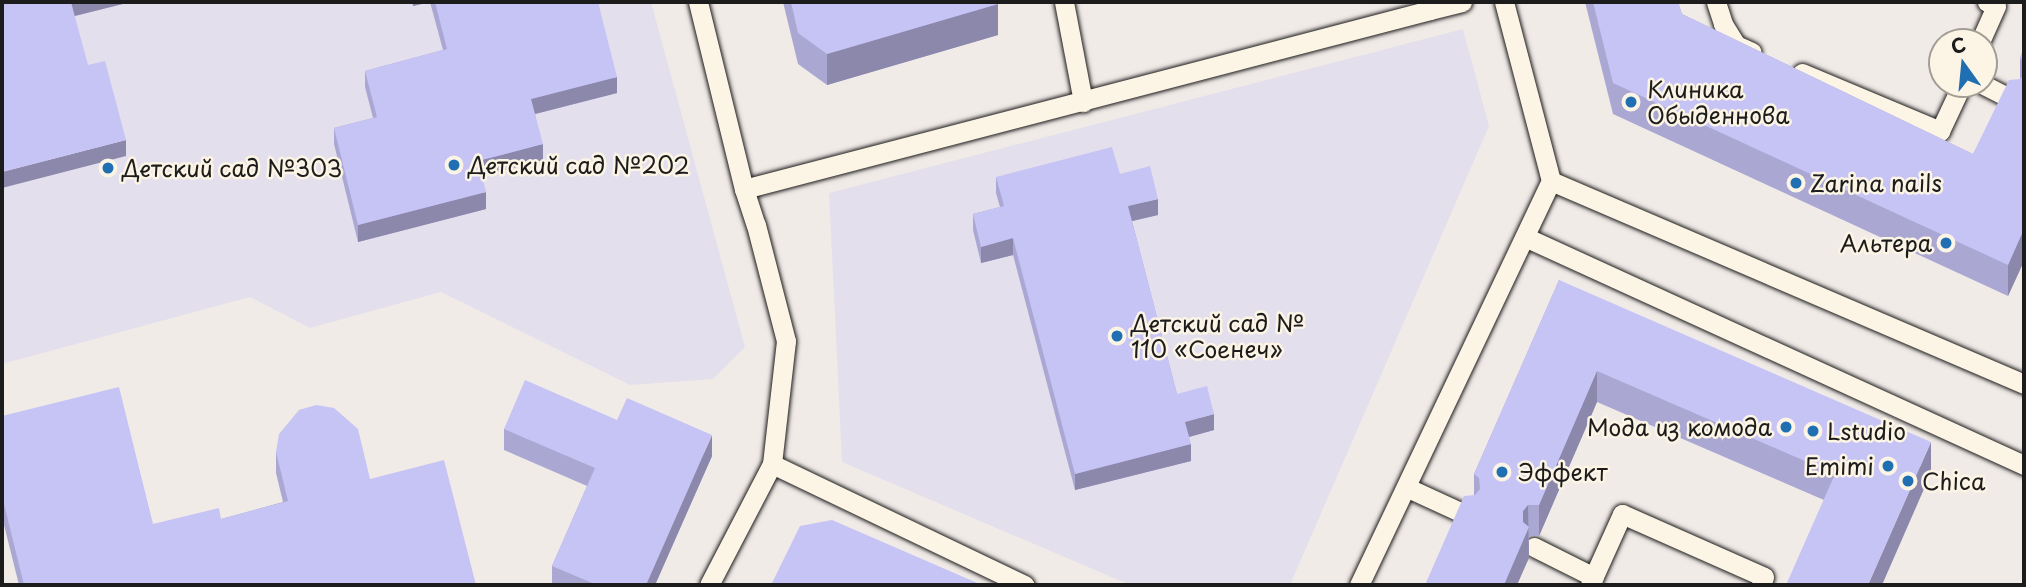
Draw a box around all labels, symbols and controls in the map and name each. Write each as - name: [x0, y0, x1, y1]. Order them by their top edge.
- north arrow: [1928, 28, 1998, 98]
- text: С: [1948, 29, 1969, 60]
- place label: Клиника Обыденнова: [1647, 75, 1789, 129]
- marker: Клиника Обыденнова: [1621, 92, 1641, 112]
- place label: Детский сад №202: [468, 151, 691, 179]
- place label: Детский сад №303: [122, 154, 344, 182]
- marker: Детский сад №202: [446, 157, 462, 173]
- marker: Детский сад №303: [100, 160, 116, 176]
- place label: Zarina nails: [1810, 169, 1943, 197]
- marker: Zarina nails: [1788, 175, 1804, 191]
- place label: Альтера: [1840, 229, 1932, 257]
- marker: Альтера: [1938, 235, 1954, 251]
- place label: Детский сад № 110 «Соенеч»: [1131, 309, 1306, 363]
- marker: Детский сад № 110 «Соенеч»: [1109, 328, 1125, 344]
- place label: Мода из комода: [1585, 413, 1772, 441]
- place label: Lstudio: [1827, 417, 1906, 445]
- marker: Мода из комода: [1778, 419, 1794, 435]
- marker: Lstudio: [1805, 423, 1821, 439]
- place label: Emimi: [1805, 452, 1874, 480]
- place label: Эффект: [1518, 458, 1608, 486]
- marker: Emimi: [1880, 458, 1896, 474]
- marker: Эффект: [1492, 462, 1512, 482]
- place label: Chica: [1922, 467, 1985, 495]
- marker: Chica: [1900, 473, 1916, 489]

